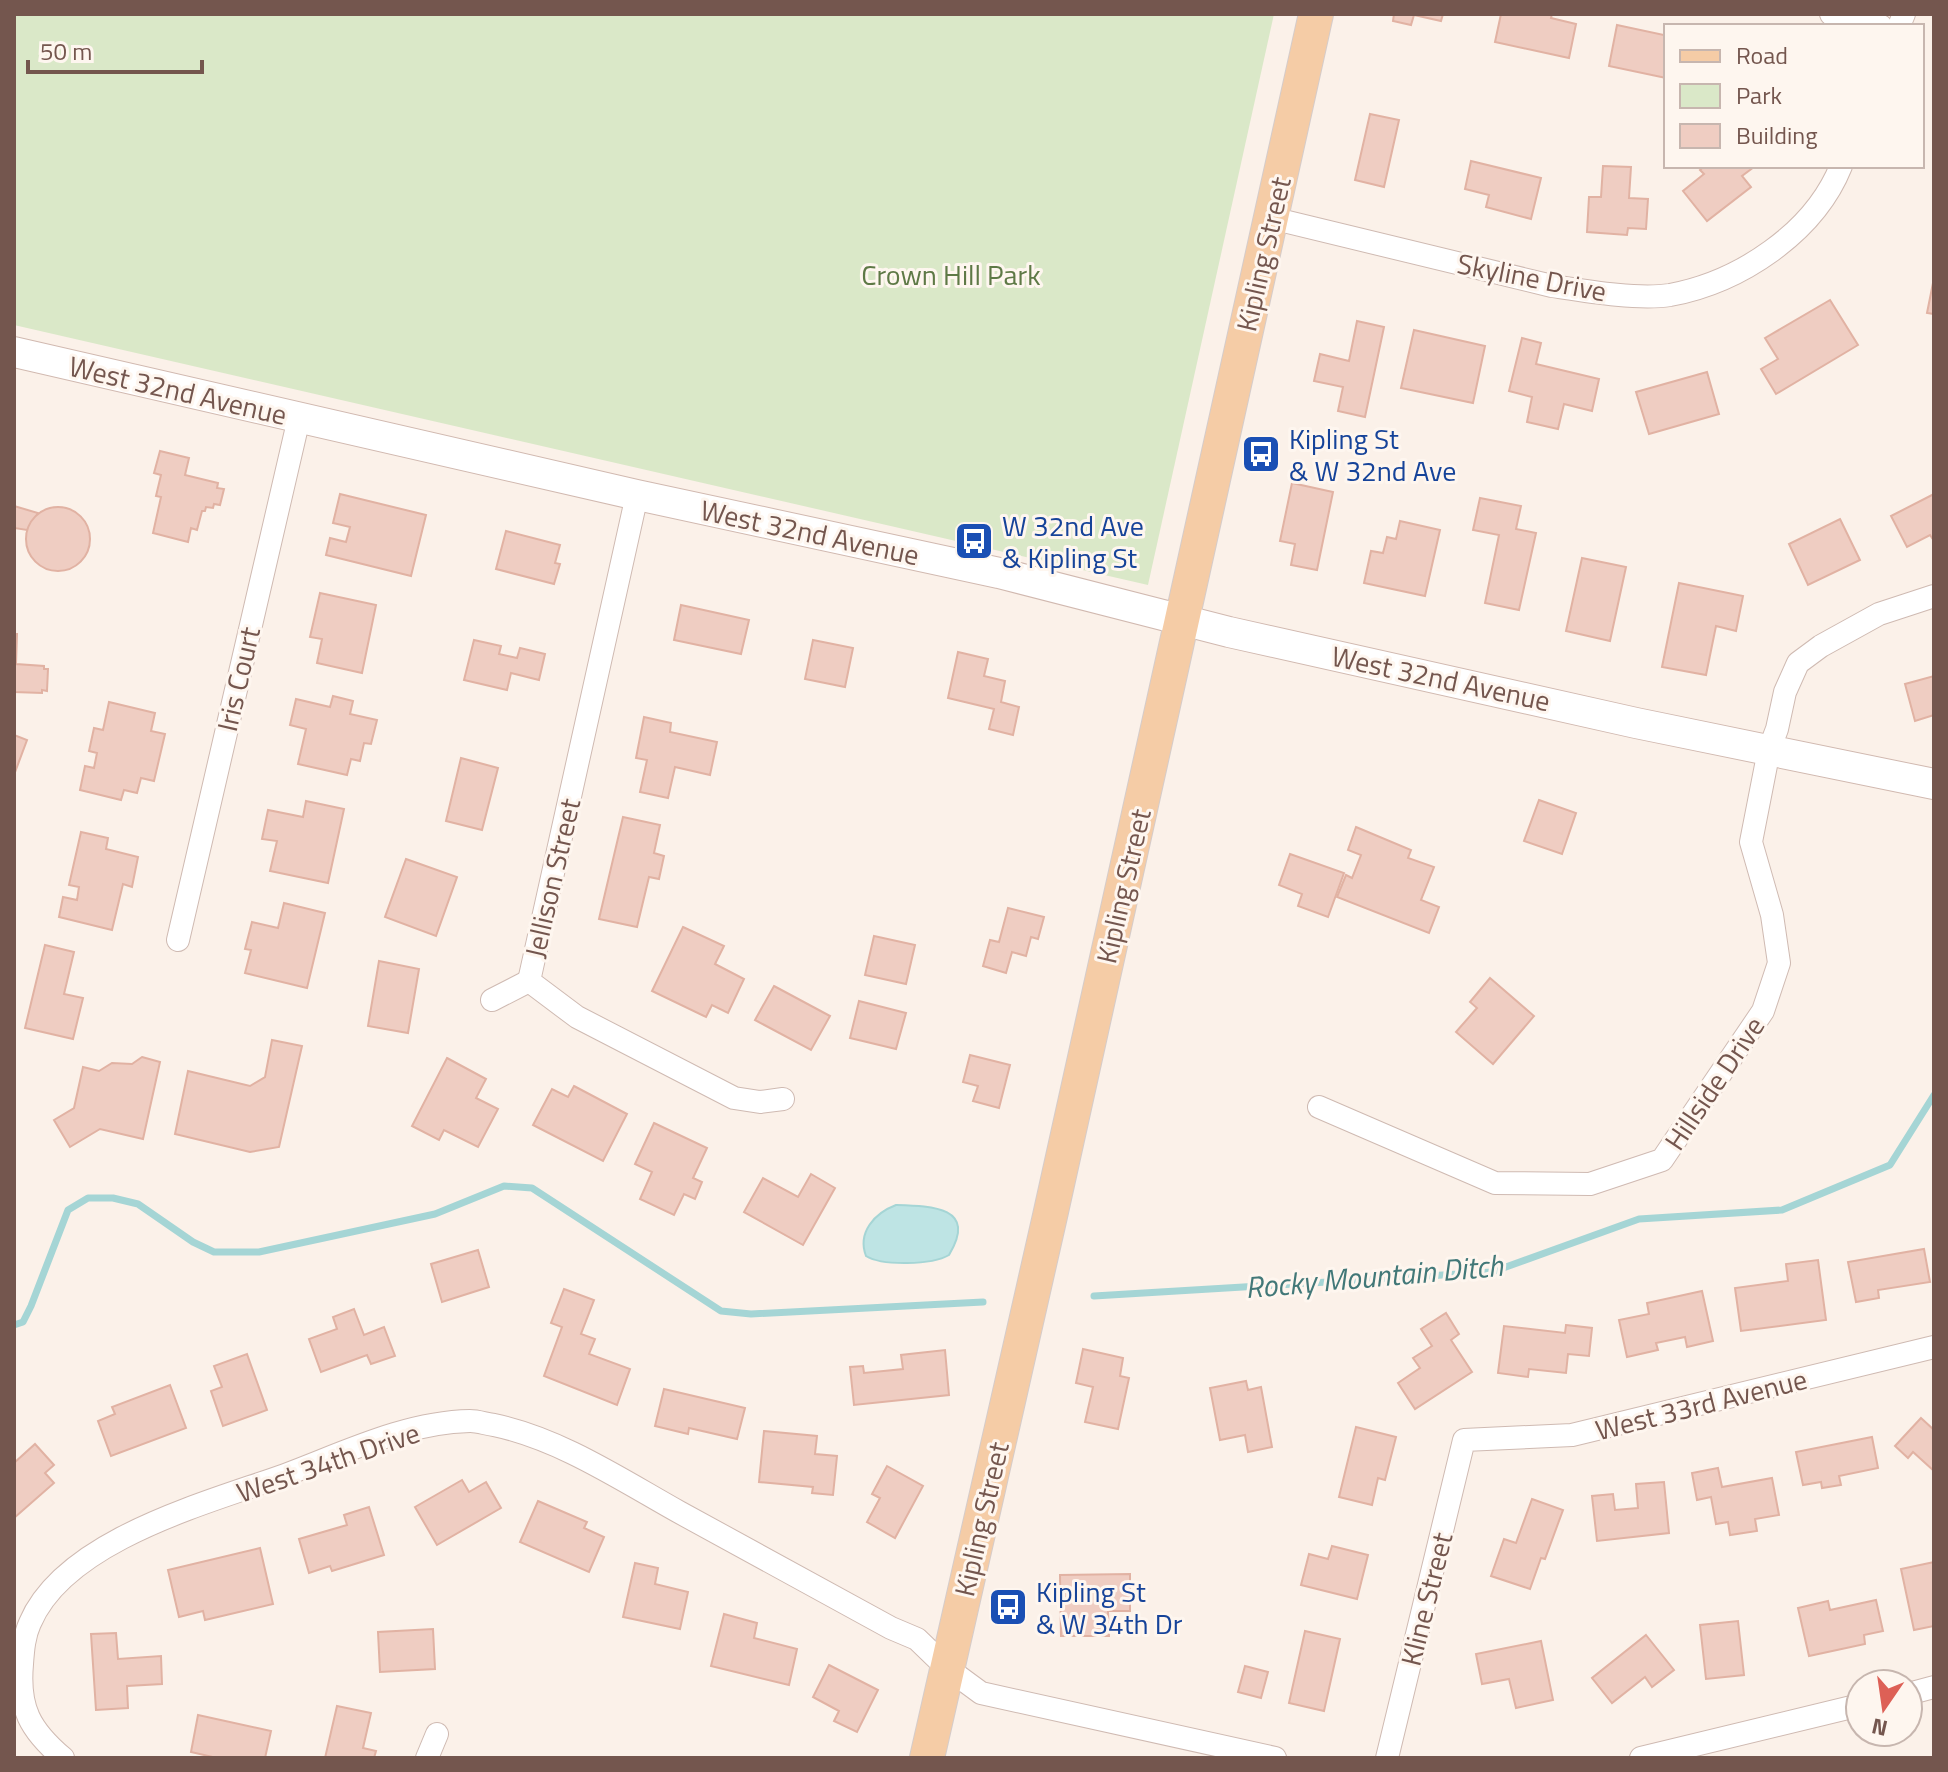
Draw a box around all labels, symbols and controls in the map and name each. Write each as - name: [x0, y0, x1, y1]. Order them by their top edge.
- scale bar: [28, 24, 202, 74]
- legend: [1664, 24, 1924, 168]
- text: 50 m: [40, 33, 92, 69]
- text: Road: [1736, 37, 1788, 73]
- text: Park: [1736, 77, 1782, 113]
- text: Building: [1736, 117, 1818, 153]
- street label: Kipling Street: [1224, 172, 1302, 335]
- street label: Skyline Drive: [1454, 241, 1610, 313]
- park label: Crown Hill Park: [861, 253, 1041, 296]
- street label: West 32nd Avenue: [65, 344, 291, 436]
- place label: Kipling St & W 32nd Ave: [1289, 417, 1456, 492]
- bus stop icon: Kipling St & W 32nd Ave: [1240, 433, 1282, 475]
- street label: West 32nd Avenue: [697, 488, 923, 576]
- place label: W 32nd Ave & Kipling St: [1002, 504, 1144, 579]
- bus stop icon: W 32nd Ave & Kipling St: [953, 520, 995, 562]
- street label: Iris Court: [205, 622, 271, 735]
- street label: West 32nd Avenue: [1328, 634, 1554, 722]
- street label: Jellison Street: [513, 794, 591, 962]
- street label: Kipling Street: [1084, 804, 1162, 967]
- street label: Hillside Drive: [1653, 1007, 1775, 1159]
- water label: Rocky Mountain Ditch: [1243, 1242, 1506, 1310]
- street label: West 33rd Avenue: [1591, 1357, 1811, 1451]
- street label: West 34th Drive: [231, 1411, 425, 1513]
- street label: Kipling Street: [942, 1437, 1020, 1600]
- street label: Kline Street: [1389, 1528, 1463, 1670]
- place label: Kipling St & W 34th Dr: [1036, 1570, 1183, 1645]
- bus stop icon: Kipling St & W 34th Dr: [987, 1586, 1029, 1628]
- north arrow: [1844, 1668, 1924, 1748]
- text: N: [1868, 1709, 1891, 1746]

